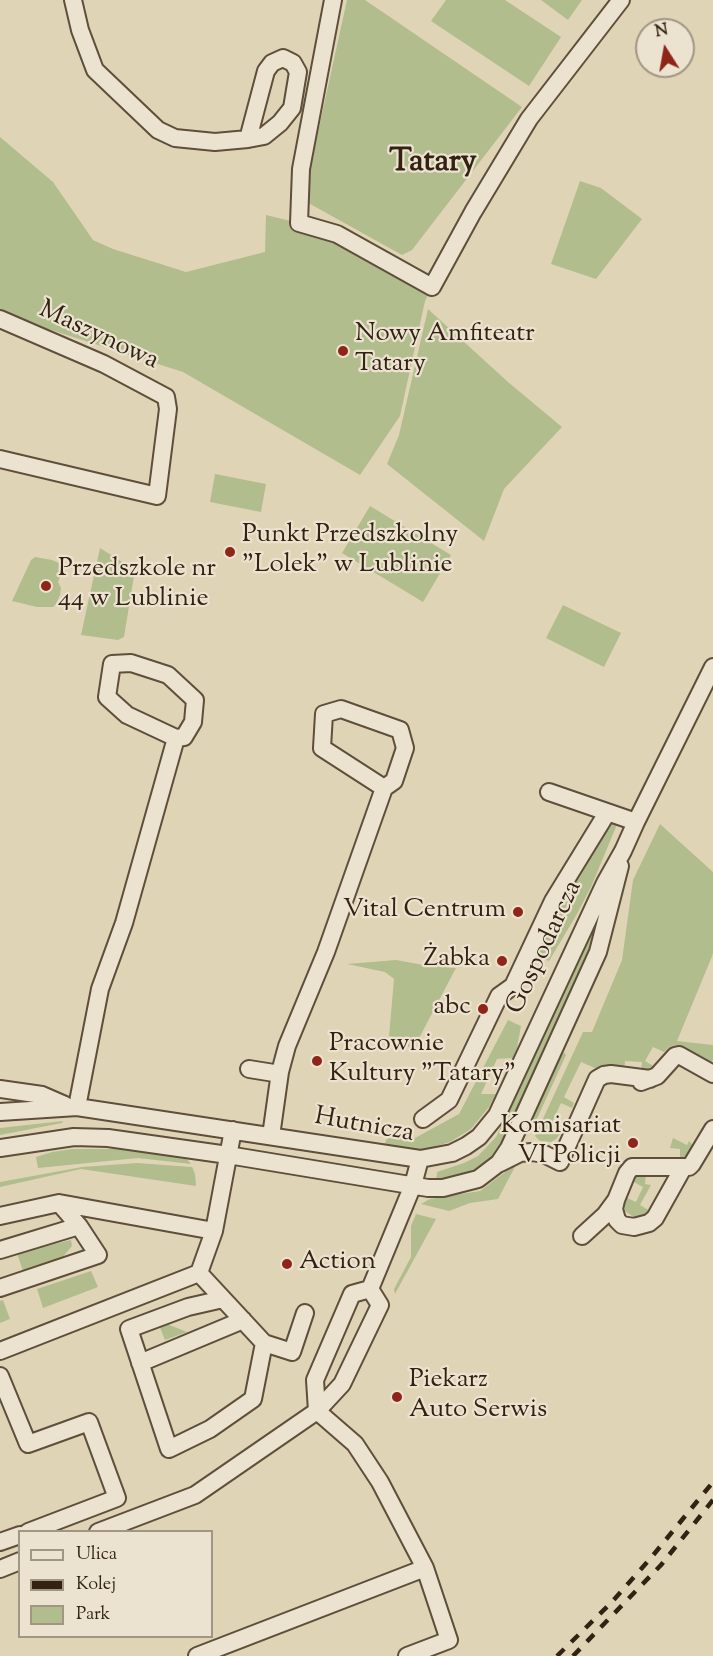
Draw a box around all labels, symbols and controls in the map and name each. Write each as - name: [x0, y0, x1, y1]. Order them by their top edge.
- north arrow: [635, 18, 695, 78]
- text: N: [653, 19, 670, 44]
- district label: Tatary: [389, 146, 477, 184]
- street label: Maszynowa: [33, 296, 163, 378]
- place label: Nowy Amfiteatr Tatary: [355, 320, 535, 382]
- marker: Nowy Amfiteatr Tatary: [336, 344, 350, 358]
- place label: Punkt Przedszkolny "Lolek" w Lublinie: [242, 521, 458, 582]
- marker: Punkt Przedszkolny "Lolek" w Lublinie: [223, 545, 237, 559]
- place label: Przedszkole nr 44 w Lublinie: [58, 555, 216, 616]
- marker: Przedszkole nr 44 w Lublinie: [39, 579, 53, 593]
- street label: Gospodarcza: [501, 876, 591, 1020]
- place label: Vital Centrum: [343, 896, 506, 928]
- marker: Vital Centrum: [511, 905, 525, 919]
- place label: Żabka: [423, 945, 490, 977]
- marker: Żabka: [495, 954, 509, 968]
- place label: abc: [433, 993, 471, 1025]
- marker: abc: [476, 1002, 490, 1016]
- place label: Pracownie Kultury "Tatary": [329, 1030, 516, 1092]
- marker: Pracownie Kultury "Tatary": [310, 1054, 324, 1068]
- street label: Hutnicza: [312, 1103, 416, 1151]
- place label: Komisariat VI Policji: [501, 1112, 621, 1174]
- marker: Komisariat VI Policji: [626, 1136, 640, 1150]
- place label: Action: [299, 1248, 376, 1280]
- marker: Action: [280, 1257, 294, 1271]
- place label: Piekarz Auto Serwis: [409, 1366, 547, 1428]
- marker: Piekarz Auto Serwis: [390, 1390, 404, 1404]
- legend: [18, 1530, 213, 1638]
- text: Ulica: [76, 1542, 117, 1568]
- text: Kolej: [76, 1572, 116, 1598]
- text: Park: [76, 1602, 110, 1628]

